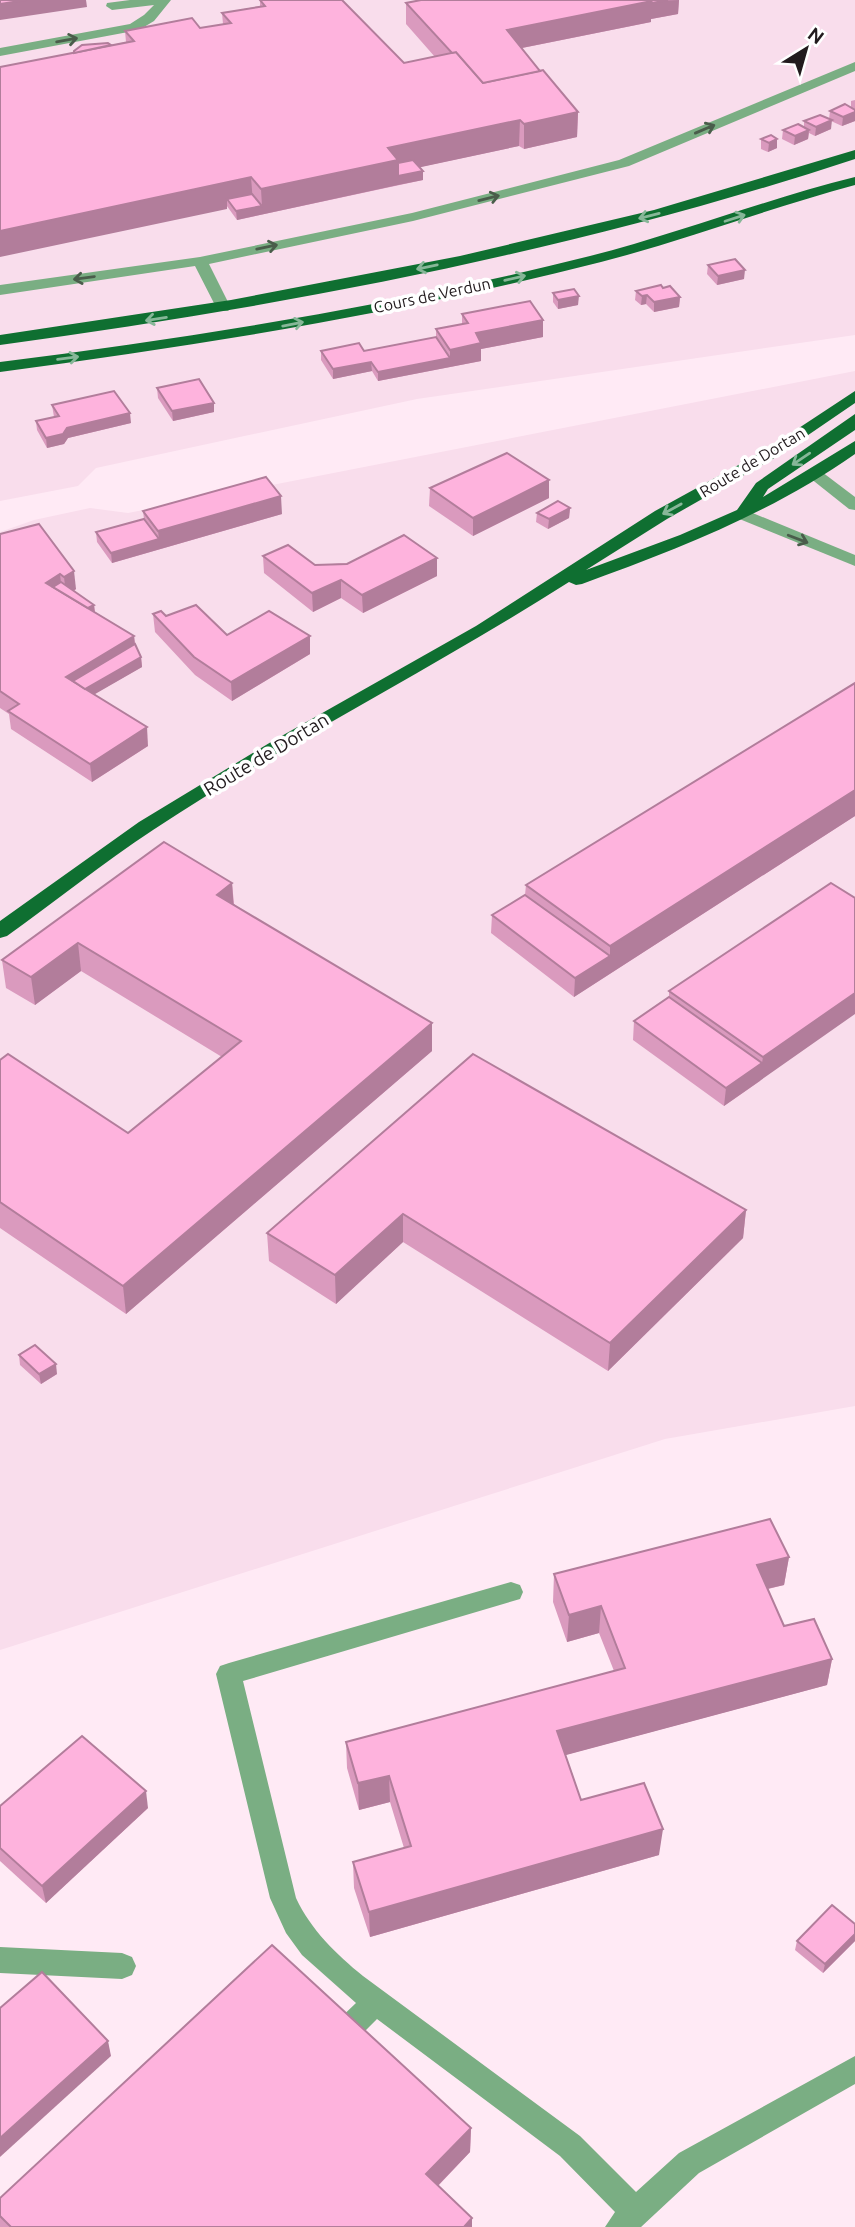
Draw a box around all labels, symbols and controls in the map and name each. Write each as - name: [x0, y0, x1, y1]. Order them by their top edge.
- north arrow: [771, 14, 841, 84]
- text: N: [804, 22, 829, 48]
- one-way arrow: [55, 33, 78, 46]
- one-way arrow: [694, 122, 715, 135]
- one-way arrow: [477, 191, 500, 204]
- one-way arrow: [638, 210, 661, 223]
- one-way arrow: [723, 211, 745, 223]
- one-way arrow: [255, 240, 278, 254]
- one-way arrow: [416, 261, 439, 275]
- one-way arrow: [503, 270, 526, 284]
- one-way arrow: [73, 272, 96, 285]
- street label: Cours de Verdun: [372, 274, 492, 316]
- one-way arrow: [145, 313, 168, 326]
- one-way arrow: [281, 316, 304, 330]
- one-way arrow: [56, 352, 79, 365]
- street label: Route de Dortan: [696, 424, 808, 500]
- one-way arrow: [792, 452, 811, 467]
- one-way arrow: [662, 503, 683, 516]
- one-way arrow: [787, 534, 809, 546]
- street label: Route de Dortan: [200, 708, 332, 800]

